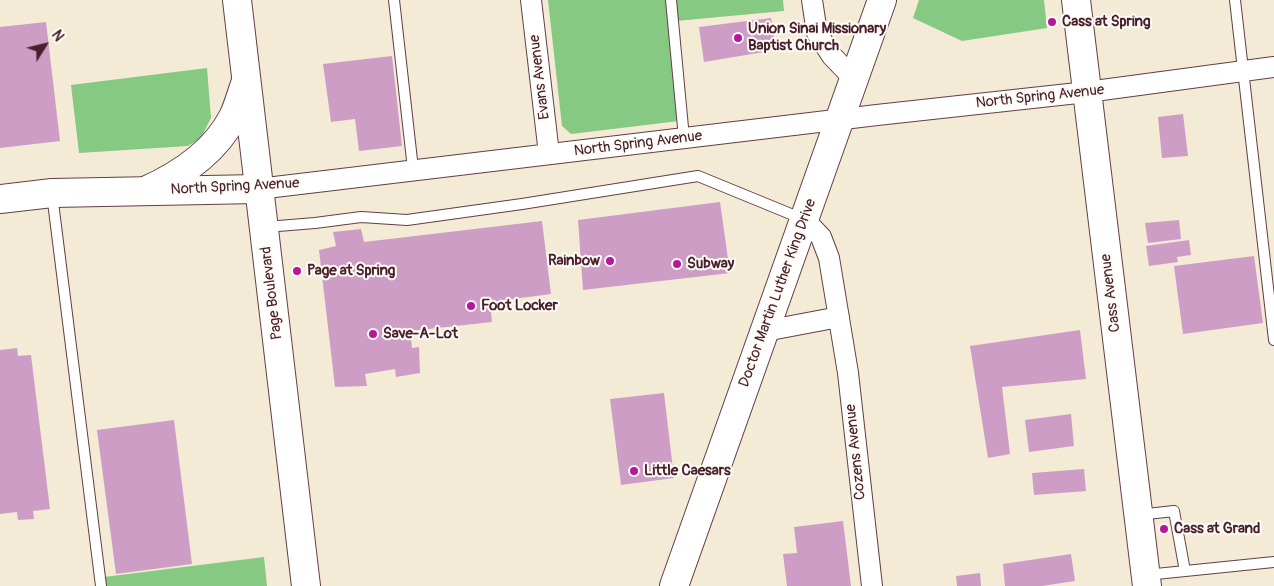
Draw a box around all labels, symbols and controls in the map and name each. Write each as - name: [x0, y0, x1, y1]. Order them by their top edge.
- place label: Cass at Spring: [1062, 13, 1150, 31]
- marker: Cass at Spring: [1046, 16, 1058, 28]
- north arrow: [20, 20, 70, 70]
- place label: Union Sinai Missionary Baptist Church: [748, 20, 886, 55]
- text: N: [48, 27, 67, 45]
- marker: Union Sinai Missionary Baptist Church: [732, 32, 744, 44]
- street label: Evans Avenue: [526, 34, 554, 120]
- street label: North Spring Avenue: [975, 81, 1105, 113]
- street label: North Spring Avenue: [573, 127, 703, 161]
- street label: North Spring Avenue: [170, 175, 300, 199]
- street label: Doctor Martin Luther King Drive: [735, 196, 821, 390]
- street label: Page Boulevard: [257, 245, 287, 341]
- place label: Rainbow: [548, 252, 600, 270]
- street label: Cass Avenue: [1097, 253, 1125, 333]
- marker: Rainbow: [604, 255, 616, 267]
- place label: Subway: [687, 255, 734, 273]
- marker: Subway: [671, 258, 683, 270]
- place label: Page at Spring: [307, 262, 395, 280]
- marker: Page at Spring: [291, 265, 303, 277]
- place label: Foot Locker: [481, 297, 558, 315]
- marker: Foot Locker: [465, 300, 477, 312]
- place label: Save-A-Lot: [383, 325, 458, 343]
- marker: Save-A-Lot: [367, 328, 379, 340]
- street label: Cozens Avenue: [842, 403, 870, 501]
- place label: Little Caesars: [644, 462, 731, 480]
- marker: Little Caesars: [628, 465, 640, 477]
- place label: Cass at Grand: [1174, 520, 1260, 538]
- marker: Cass at Grand: [1158, 523, 1170, 535]

